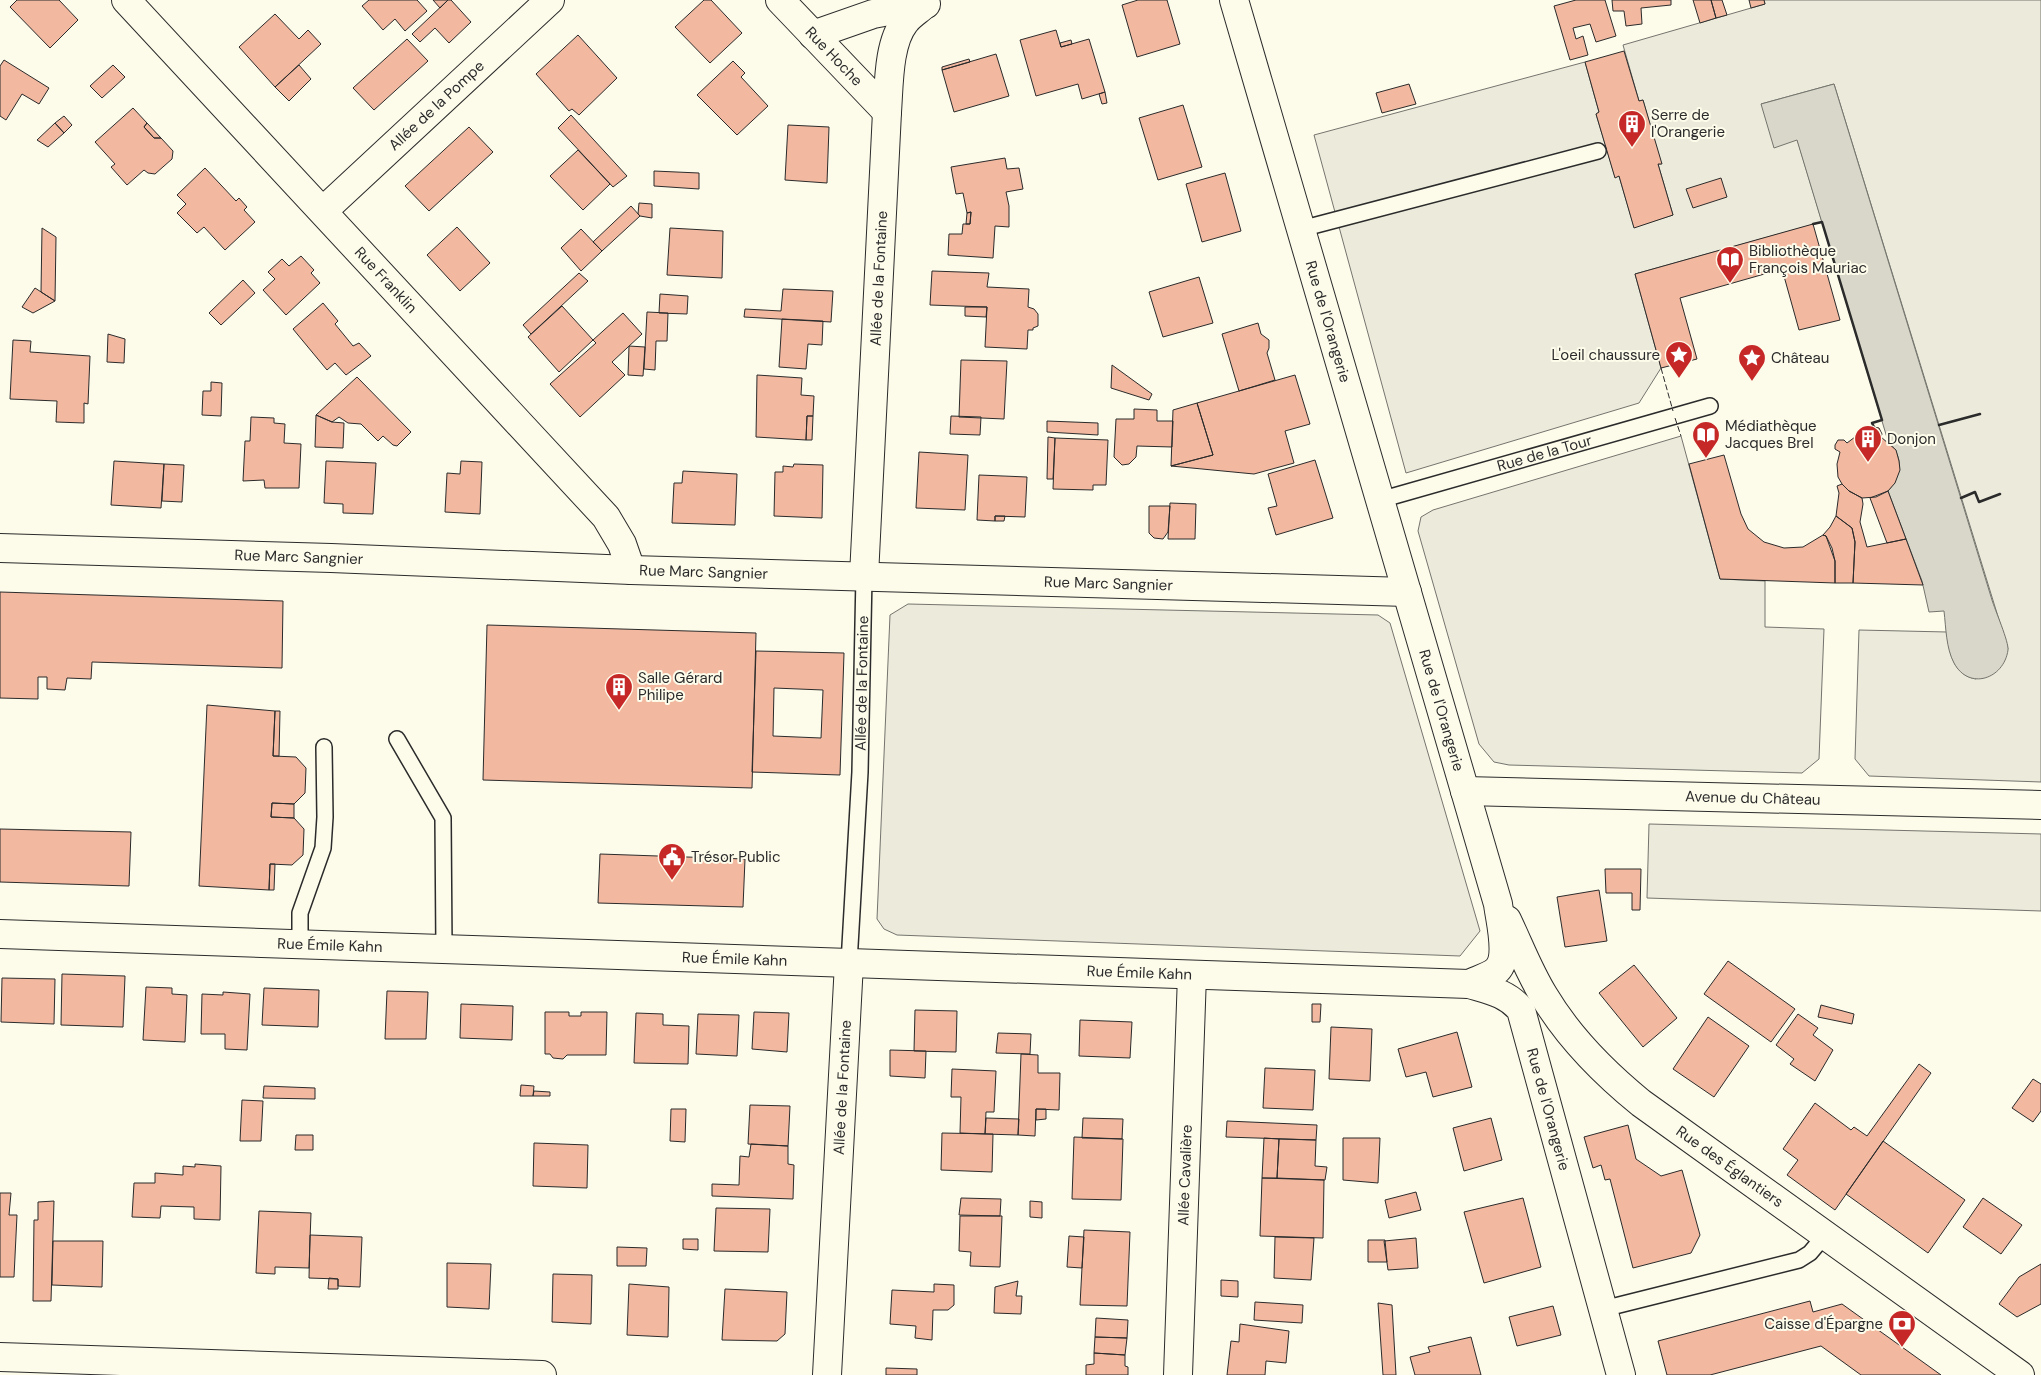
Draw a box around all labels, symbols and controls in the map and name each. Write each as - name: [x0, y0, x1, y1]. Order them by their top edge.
- street label: Rue Hoche: [801, 22, 867, 90]
- street label: Allée de la Pompe: [384, 56, 489, 155]
- place label: Serre de l'Orangerie: [1651, 105, 1725, 142]
- building icon: Serre de l'Orangerie: [1617, 109, 1647, 148]
- street label: Allée de la Fontaine: [865, 210, 892, 346]
- place label: Bibliothèque François Mauriac: [1749, 241, 1867, 278]
- street label: Rue Franklin: [350, 243, 422, 317]
- library icon: Bibliothèque François Mauriac: [1715, 245, 1745, 284]
- street label: Rue de l'Orangerie: [1301, 258, 1355, 385]
- place icon: L'oeil chaussure: [1664, 340, 1694, 379]
- place icon: Château: [1737, 343, 1767, 382]
- place label: L'oeil chaussure: [1552, 345, 1660, 365]
- place label: Château: [1771, 348, 1829, 368]
- place label: Médiathèque Jacques Brel: [1725, 416, 1817, 453]
- library icon: Médiathèque Jacques Brel: [1691, 420, 1721, 459]
- building icon: Donjon: [1853, 424, 1883, 463]
- place label: Donjon: [1887, 429, 1936, 449]
- street label: Rue de la Tour: [1495, 430, 1595, 476]
- street label: Rue Marc Sangnier: [234, 545, 364, 569]
- street label: Rue Marc Sangnier: [639, 560, 769, 584]
- street label: Rue Marc Sangnier: [1044, 572, 1174, 595]
- street label: Allée de la Fontaine: [850, 615, 873, 751]
- street label: Rue de l'Orangerie: [1414, 647, 1469, 774]
- place label: Salle Gérard Philipe: [638, 668, 722, 705]
- building icon: Salle Gérard Philipe: [604, 672, 634, 711]
- street label: Avenue du Château: [1685, 786, 1821, 810]
- public building icon: Trésor Public: [657, 842, 687, 881]
- place label: Trésor Public: [691, 847, 781, 867]
- street label: Rue Émile Kahn: [277, 933, 383, 957]
- street label: Rue Émile Kahn: [682, 947, 788, 971]
- street label: Rue Émile Kahn: [1086, 961, 1192, 985]
- street label: Allée de la Fontaine: [829, 1019, 856, 1155]
- street label: Rue de l'Orangerie: [1522, 1046, 1575, 1173]
- street label: Rue des Églantiers: [1672, 1121, 1787, 1212]
- street label: Allée Cavalière: [1173, 1124, 1197, 1226]
- bank icon: Caisse d'Épargne: [1887, 1309, 1917, 1348]
- place label: Caisse d'Épargne: [1764, 1314, 1883, 1334]

